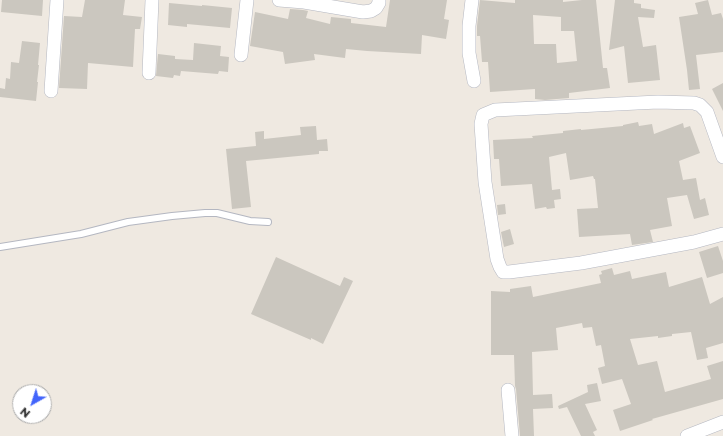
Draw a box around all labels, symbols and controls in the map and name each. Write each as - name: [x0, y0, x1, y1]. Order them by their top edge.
- north arrow: [12, 384, 52, 424]
- text: N: [17, 404, 33, 421]

